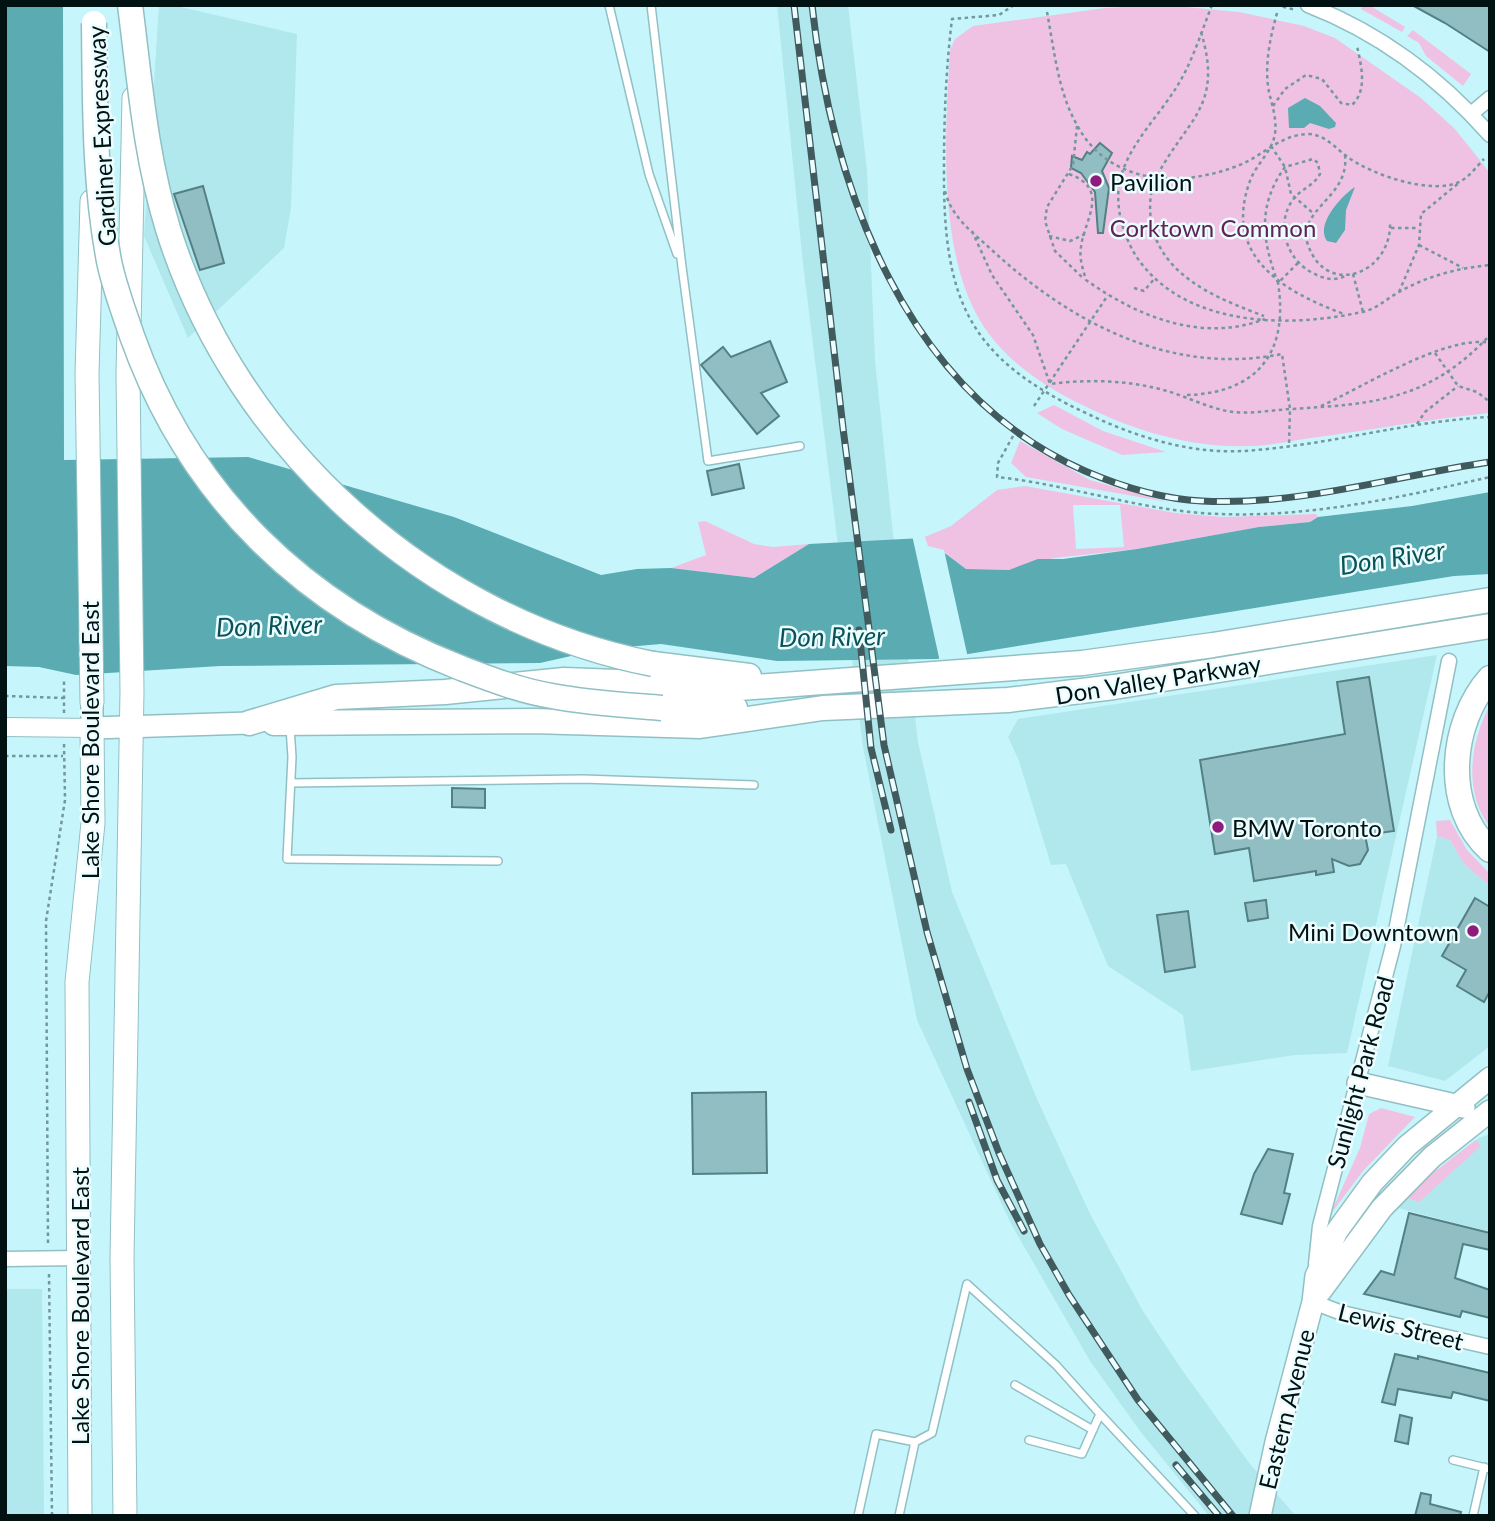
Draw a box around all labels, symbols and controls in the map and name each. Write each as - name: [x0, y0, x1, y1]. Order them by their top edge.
- street label: Gardiner Expressway: [81, 24, 121, 247]
- place label: Pavilion: [1110, 167, 1192, 196]
- marker: Pavilion: [1088, 173, 1104, 189]
- park label: Corktown Common: [1110, 213, 1316, 242]
- water label: Don River: [1337, 533, 1448, 581]
- street label: Lake Shore Boulevard East: [75, 600, 104, 879]
- water label: Don River: [215, 607, 324, 643]
- water label: Don River: [779, 619, 886, 653]
- street label: Don Valley Parkway: [1053, 648, 1264, 710]
- place label: BMW Toronto: [1232, 813, 1382, 842]
- marker: BMW Toronto: [1210, 819, 1226, 835]
- place label: Mini Downtown: [1288, 917, 1459, 946]
- marker: Mini Downtown: [1465, 923, 1481, 939]
- street label: Sunlight Park Road: [1320, 973, 1400, 1171]
- street label: Lake Shore Boulevard East: [65, 1166, 94, 1445]
- street label: Lewis Street: [1335, 1296, 1467, 1356]
- street label: Eastern Avenue: [1252, 1326, 1320, 1492]

